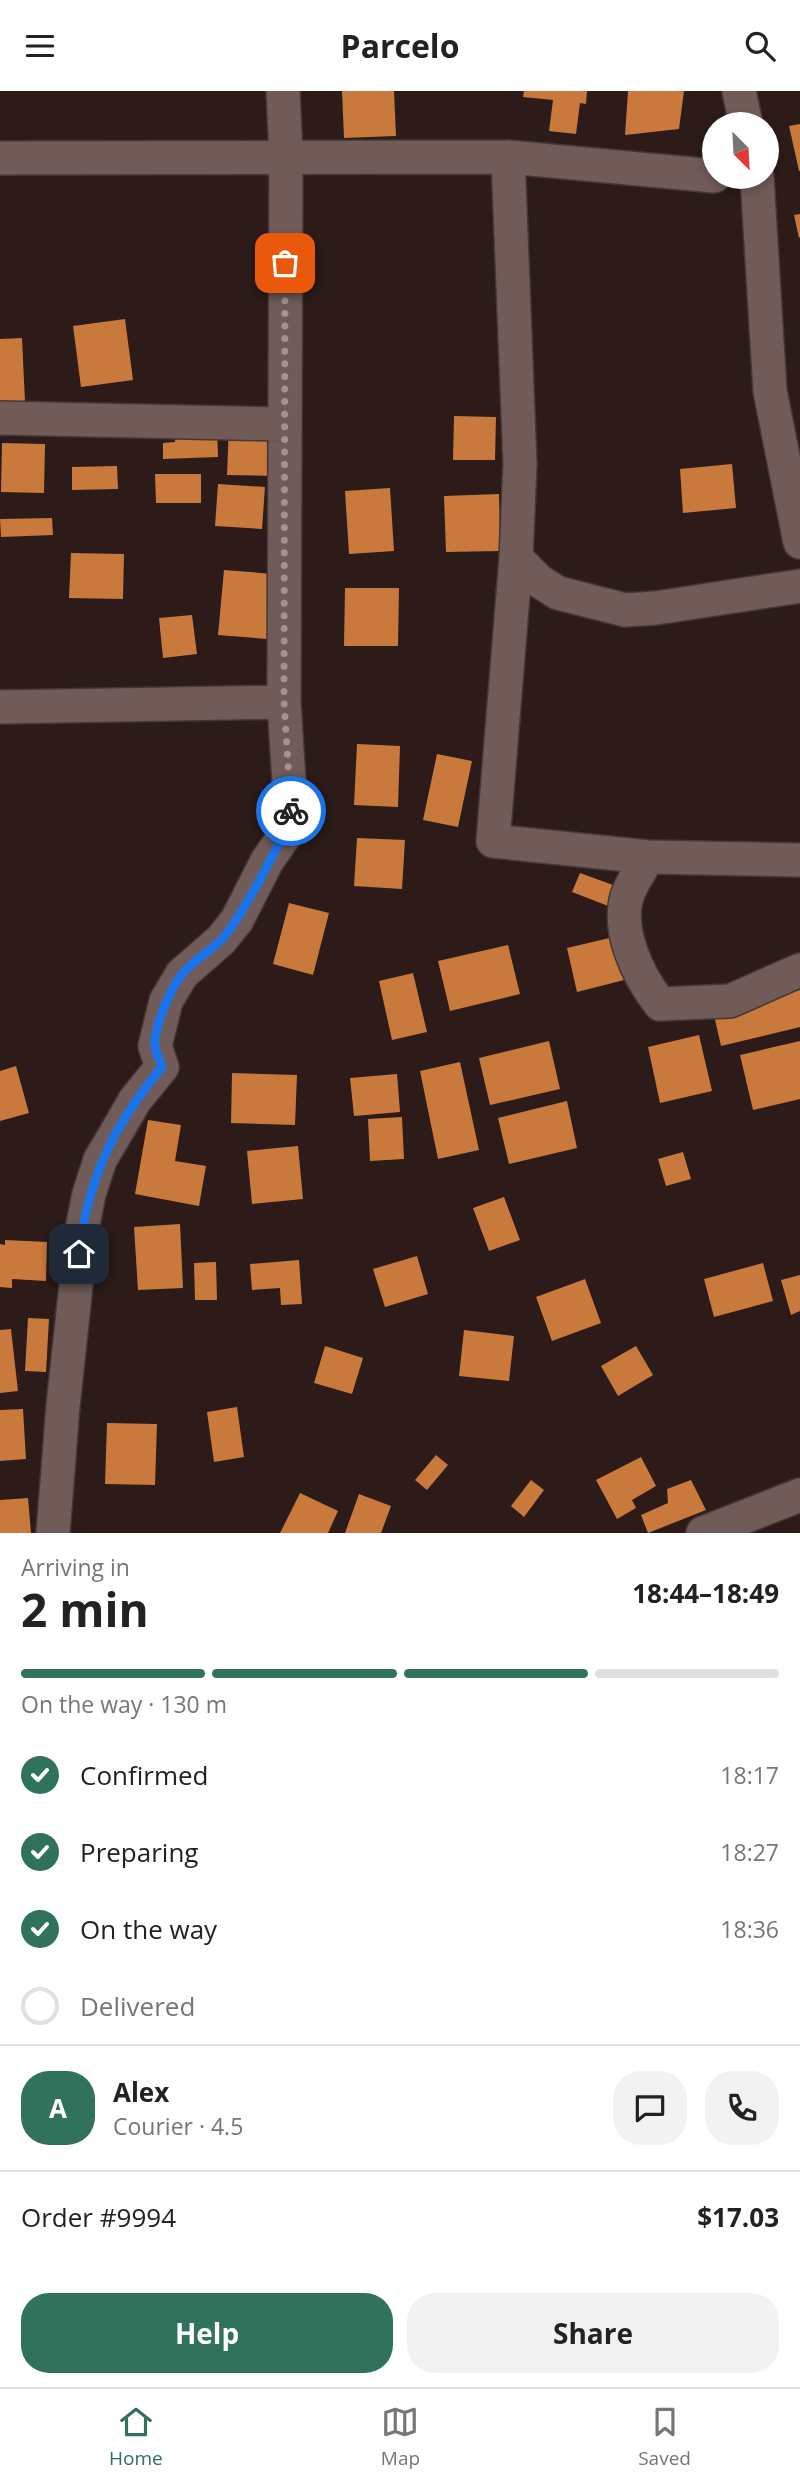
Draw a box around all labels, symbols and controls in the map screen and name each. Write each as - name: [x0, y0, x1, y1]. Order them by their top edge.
- text: Parcelo: [341, 24, 459, 67]
- icon: menu: [21, 27, 59, 65]
- icon: search: [741, 27, 779, 65]
- north arrow: [702, 112, 779, 189]
- map controls: [702, 112, 779, 189]
- pin: [255, 233, 315, 293]
- icon: bag: [266, 244, 304, 282]
- courier: [256, 776, 326, 846]
- icon: bike: [272, 792, 310, 830]
- pin: [49, 1224, 109, 1284]
- icon: home: [60, 1235, 98, 1273]
- text: Arriving in: [21, 1551, 130, 1583]
- text: 18:44–18:49: [632, 1575, 779, 1611]
- text: 2 min: [21, 1578, 149, 1640]
- text: On the way · 130 m: [21, 1688, 227, 1720]
- icon: check: [21, 1756, 59, 1794]
- text: Confirmed: [80, 1757, 208, 1793]
- text: 18:17: [720, 1759, 779, 1791]
- icon: check: [21, 1833, 59, 1871]
- text: Preparing: [80, 1834, 198, 1870]
- text: 18:27: [720, 1836, 779, 1868]
- icon: check: [21, 1910, 59, 1948]
- text: On the way: [80, 1911, 217, 1947]
- text: 18:36: [720, 1913, 779, 1945]
- text: Delivered: [80, 1988, 195, 2024]
- button: chat: [613, 2071, 687, 2145]
- button: phone: [705, 2071, 779, 2145]
- text: Alex: [113, 2074, 169, 2110]
- text: A: [49, 2090, 67, 2126]
- text: Courier · 4.5: [113, 2110, 243, 2142]
- text: Order #9994: [21, 2199, 176, 2235]
- text: $17.03: [697, 2199, 779, 2235]
- button: Help: [21, 2293, 393, 2373]
- button: Share: [407, 2293, 779, 2373]
- tab: Home: [109, 2403, 163, 2471]
- tab: Map: [381, 2403, 420, 2471]
- tab: Saved: [638, 2403, 691, 2471]

